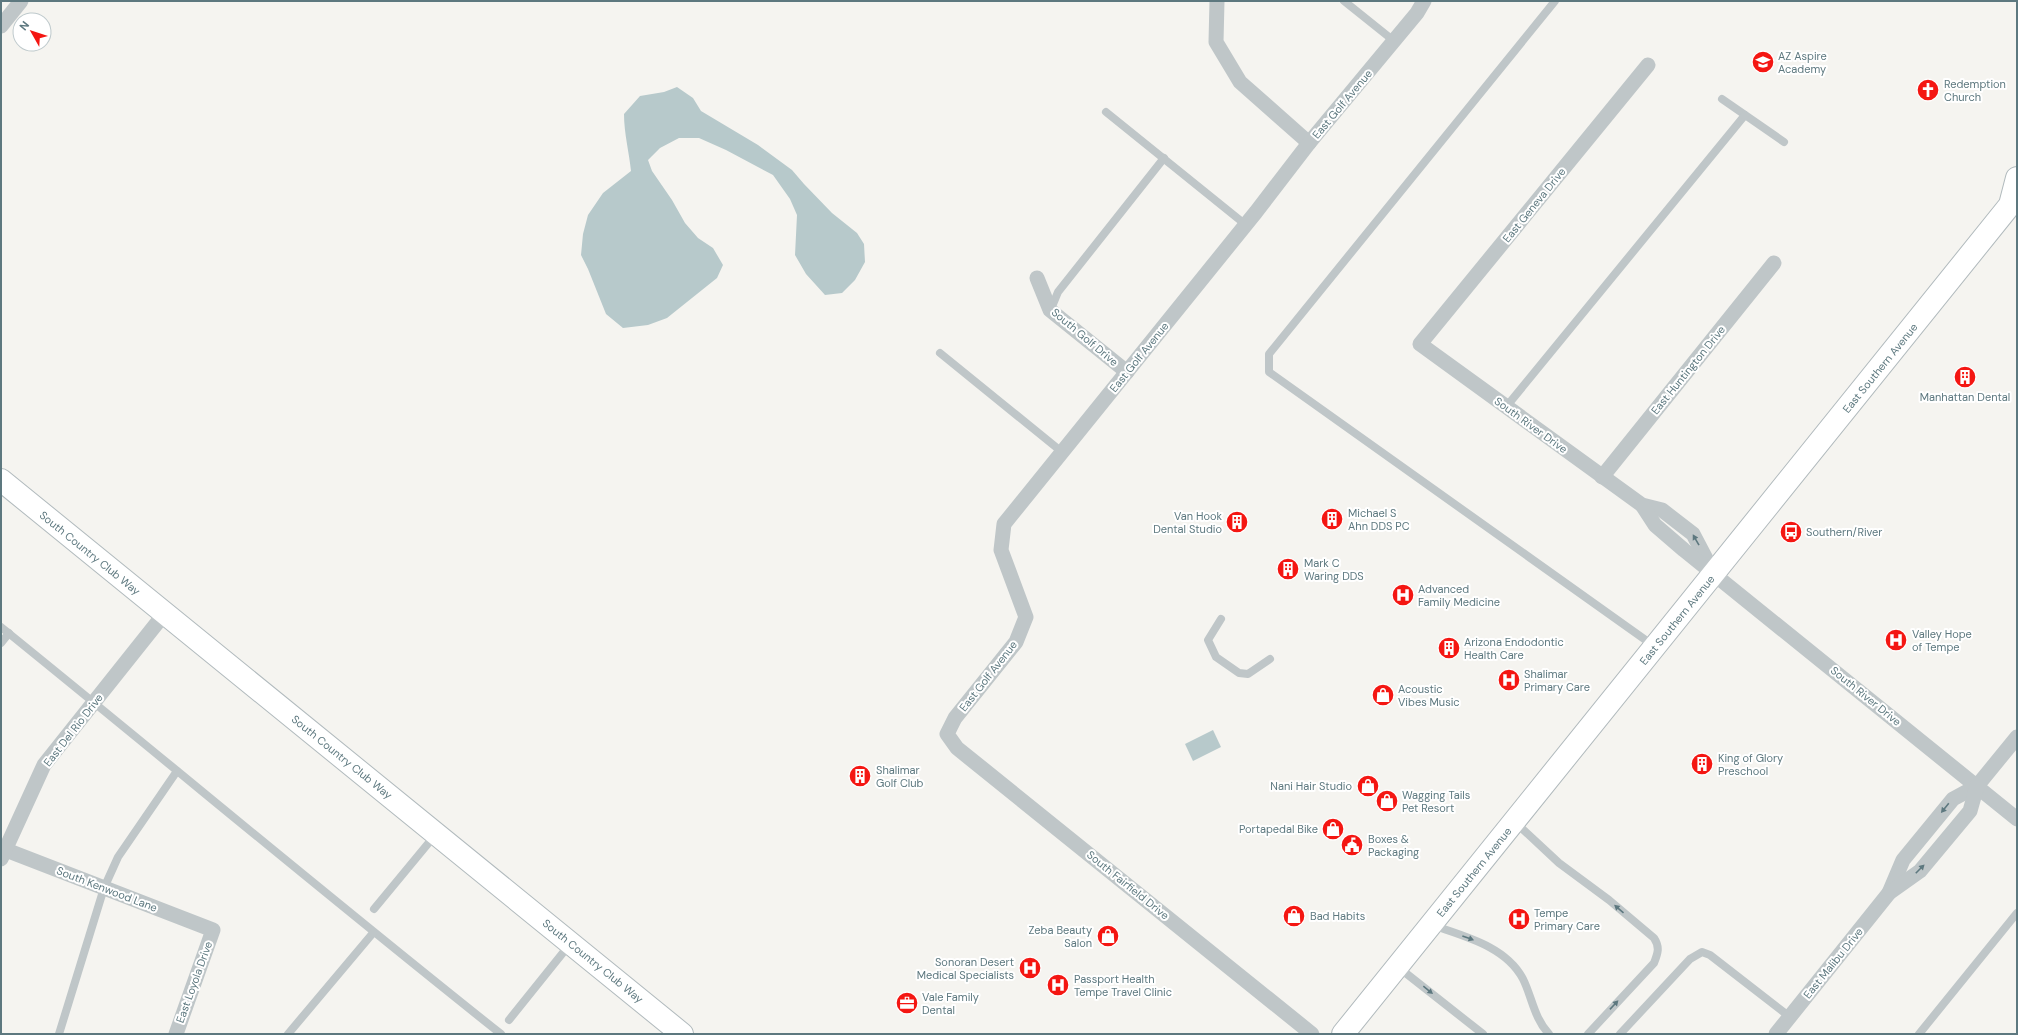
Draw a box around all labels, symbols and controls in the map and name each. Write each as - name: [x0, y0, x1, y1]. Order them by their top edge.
- north arrow: [12, 12, 52, 52]
- text: N: [16, 18, 32, 33]
- school or university icon: AZ Aspire Academy: [1750, 49, 1776, 75]
- place label: AZ Aspire Academy: [1778, 49, 1827, 76]
- street label: East Golf Avenue: [1309, 67, 1375, 141]
- church icon: Redemption Church: [1915, 77, 1941, 103]
- place label: Redemption Church: [1944, 77, 2006, 104]
- street label: East Geneva Drive: [1500, 165, 1568, 245]
- street label: South Golf Drive: [1049, 305, 1121, 369]
- street label: East Golf Avenue: [1106, 319, 1172, 395]
- street label: East Southern Avenue: [1839, 320, 1921, 416]
- street label: East Huntington Drive: [1648, 323, 1728, 417]
- building icon: Manhattan Dental: [1952, 364, 1978, 390]
- place label: Manhattan Dental: [1920, 390, 2010, 404]
- street label: South River Drive: [1492, 394, 1570, 456]
- building icon: Michael S Ahn DDS PC: [1319, 506, 1345, 532]
- place label: Michael S Ahn DDS PC: [1348, 506, 1410, 533]
- street label: South Country Club Way: [37, 508, 143, 598]
- place label: Van Hook Dental Studio: [1153, 509, 1222, 536]
- building icon: Van Hook Dental Studio: [1224, 509, 1250, 535]
- bus stop icon: Southern/River: [1778, 519, 1804, 545]
- place label: Southern/River: [1806, 525, 1882, 539]
- one-way arrow: [1692, 534, 1699, 546]
- building icon: Mark C Waring DDS: [1275, 556, 1301, 582]
- place label: Mark C Waring DDS: [1304, 556, 1364, 583]
- street label: East Southern Avenue: [1636, 572, 1718, 668]
- hospital icon: Advanced Family Medicine: [1390, 582, 1416, 608]
- place label: Advanced Family Medicine: [1418, 582, 1500, 609]
- hospital icon: Valley Hope of Tempe: [1883, 627, 1909, 653]
- place label: Valley Hope of Tempe: [1912, 627, 1972, 654]
- building icon: Arizona Endodontic Health Care: [1436, 635, 1462, 661]
- place label: Arizona Endodontic Health Care: [1464, 635, 1564, 662]
- street label: East Golf Avenue: [956, 638, 1020, 714]
- street label: South River Drive: [1828, 663, 1904, 729]
- hospital icon: Shalimar Primary Care: [1496, 667, 1522, 693]
- place label: Shalimar Primary Care: [1524, 667, 1590, 694]
- shop icon: Acoustic Vibes Music: [1370, 682, 1396, 708]
- place label: Acoustic Vibes Music: [1398, 682, 1460, 709]
- street label: East Del Rio Drive: [40, 691, 106, 769]
- street label: South Country Club Way: [289, 712, 395, 802]
- building icon: King of Glory Preschool: [1689, 751, 1715, 777]
- place label: King of Glory Preschool: [1718, 751, 1783, 778]
- building icon: Shalimar Golf Club: [847, 763, 873, 789]
- place label: Shalimar Golf Club: [876, 763, 924, 790]
- shop icon: Nani Hair Studio: [1355, 773, 1381, 799]
- place label: Nani Hair Studio: [1270, 779, 1352, 793]
- shop icon: Wagging Tails Pet Resort: [1374, 788, 1400, 814]
- place label: Wagging Tails Pet Resort: [1402, 788, 1470, 815]
- one-way arrow: [1941, 803, 1950, 813]
- shop icon: Portapedal Bike: [1320, 816, 1346, 842]
- place label: Portapedal Bike: [1239, 822, 1318, 836]
- street label: East Southern Avenue: [1433, 824, 1515, 920]
- public building icon: Boxes & Packaging: [1339, 832, 1365, 858]
- place label: Boxes & Packaging: [1368, 832, 1419, 859]
- street label: South Fairfield Drive: [1084, 848, 1172, 922]
- street label: South Kenwood Lane: [55, 863, 159, 915]
- one-way arrow: [1915, 865, 1925, 874]
- shop icon: Bad Habits: [1281, 903, 1307, 929]
- one-way arrow: [1614, 904, 1625, 913]
- hospital icon: Tempe Primary Care: [1506, 906, 1532, 932]
- place label: Tempe Primary Care: [1534, 906, 1600, 933]
- place label: Bad Habits: [1310, 909, 1365, 923]
- street label: South Country Club Way: [540, 916, 646, 1006]
- place label: Zeba Beauty Salon: [1028, 923, 1092, 950]
- shop icon: Zeba Beauty Salon: [1095, 923, 1121, 949]
- street label: East Malibu Drive: [1800, 925, 1866, 1001]
- one-way arrow: [1462, 936, 1474, 942]
- street label: East Loyola Drive: [173, 939, 215, 1025]
- place label: Sonoran Desert Medical Specialists: [917, 955, 1014, 982]
- hospital icon: Sonoran Desert Medical Specialists: [1017, 955, 1043, 981]
- hospital icon: Passport Health Tempe Travel Clinic: [1045, 972, 1071, 998]
- place label: Passport Health Tempe Travel Clinic: [1074, 972, 1172, 999]
- one-way arrow: [1423, 986, 1434, 995]
- office icon: Vale Family Dental: [894, 990, 920, 1016]
- place label: Vale Family Dental: [922, 990, 979, 1017]
- one-way arrow: [1610, 1000, 1619, 1011]

